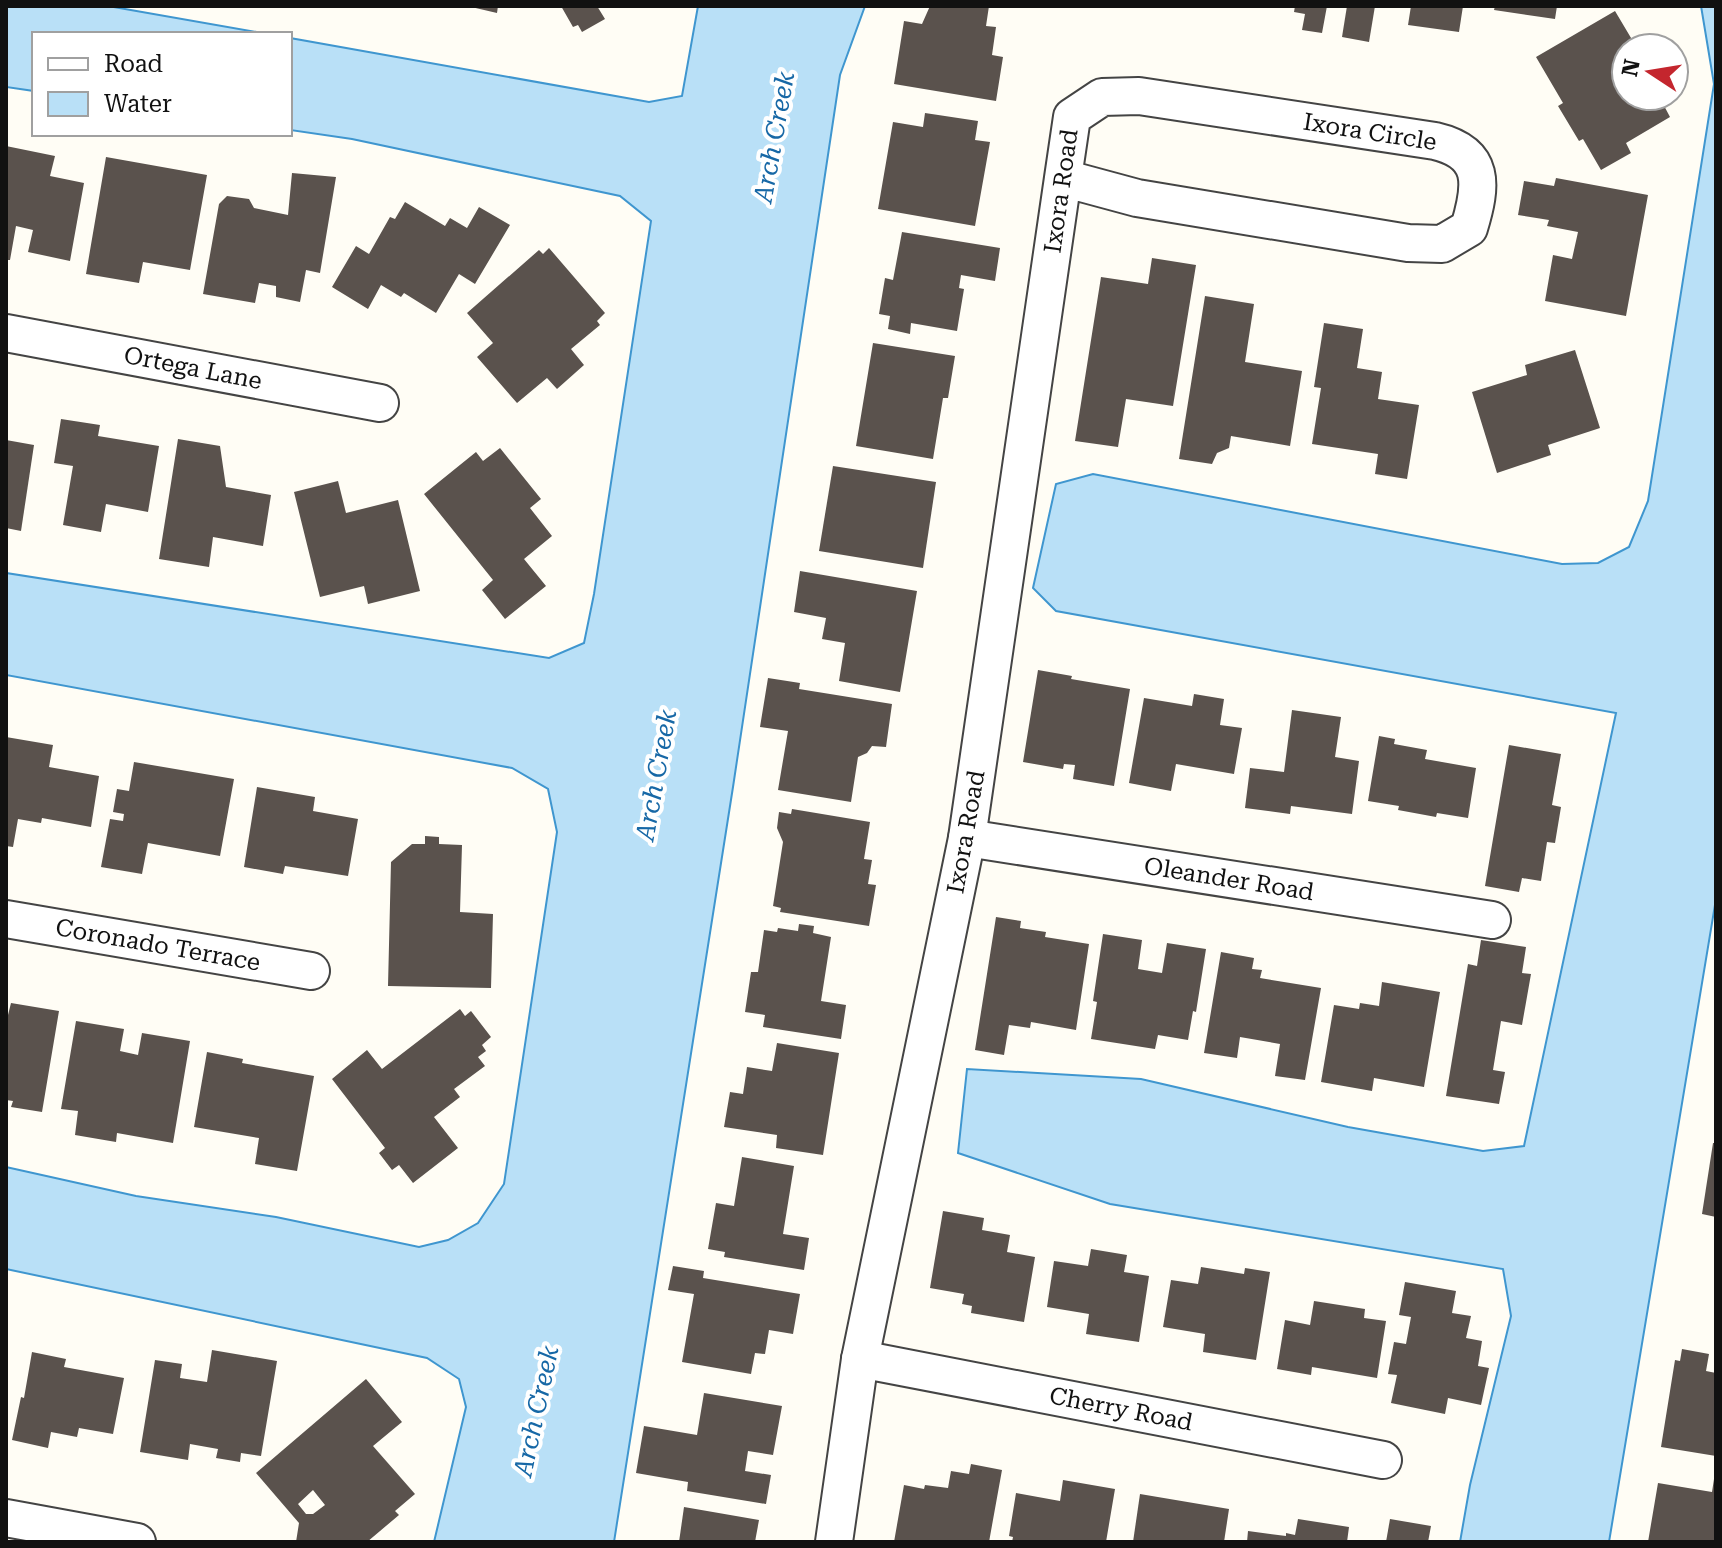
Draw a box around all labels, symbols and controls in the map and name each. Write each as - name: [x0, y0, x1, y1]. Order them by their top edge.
- legend: [32, 32, 292, 136]
- north arrow: [1610, 32, 1690, 112]
- text: Road: [104, 50, 163, 78]
- text: N: [1617, 57, 1645, 79]
- water label: Arch Creek: [747, 68, 800, 207]
- text: Water: [104, 90, 172, 118]
- street label: Ixora Circle: [1301, 108, 1439, 156]
- street label: Ixora Road: [1038, 127, 1084, 255]
- street label: Ortega Lane: [122, 341, 264, 395]
- water label: Arch Creek: [629, 706, 682, 845]
- street label: Ixora Road: [941, 768, 991, 896]
- street label: Oleander Road: [1142, 852, 1316, 906]
- street label: Coronado Terrace: [53, 913, 263, 977]
- water label: Arch Creek: [507, 1342, 565, 1481]
- street label: Cherry Road: [1047, 1381, 1195, 1437]

